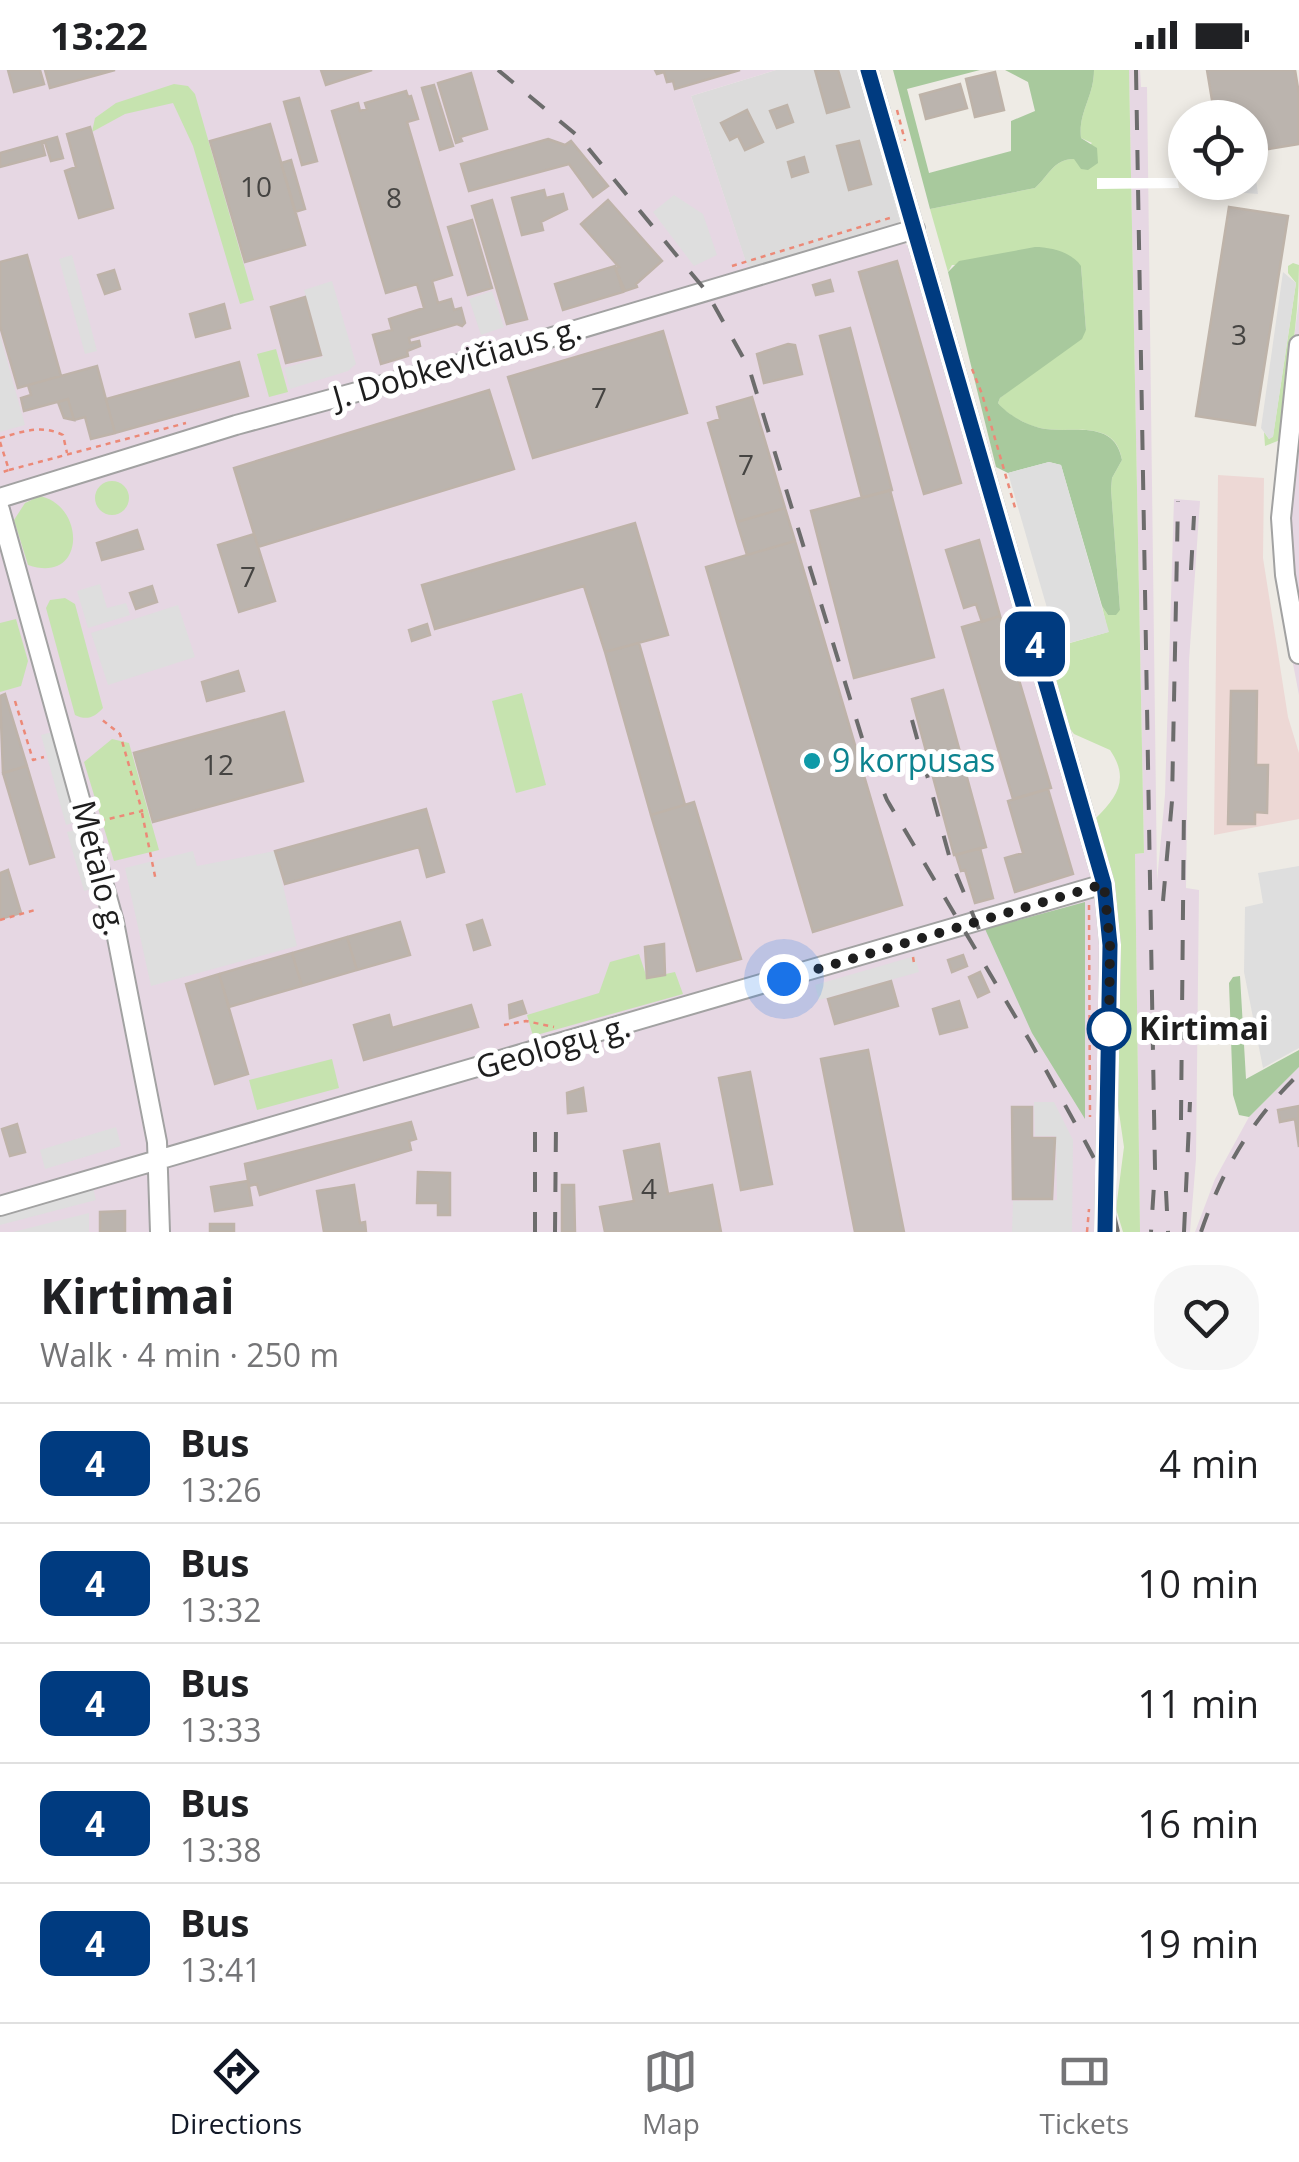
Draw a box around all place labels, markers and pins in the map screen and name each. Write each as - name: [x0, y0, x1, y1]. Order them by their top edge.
- place label: 9 korpusas: [832, 738, 995, 781]
- marker: 9 korpusas: [801, 750, 823, 772]
- place label: Kirtimai: [1139, 1006, 1269, 1049]
- marker: Kirtimai: [1088, 1008, 1130, 1050]

